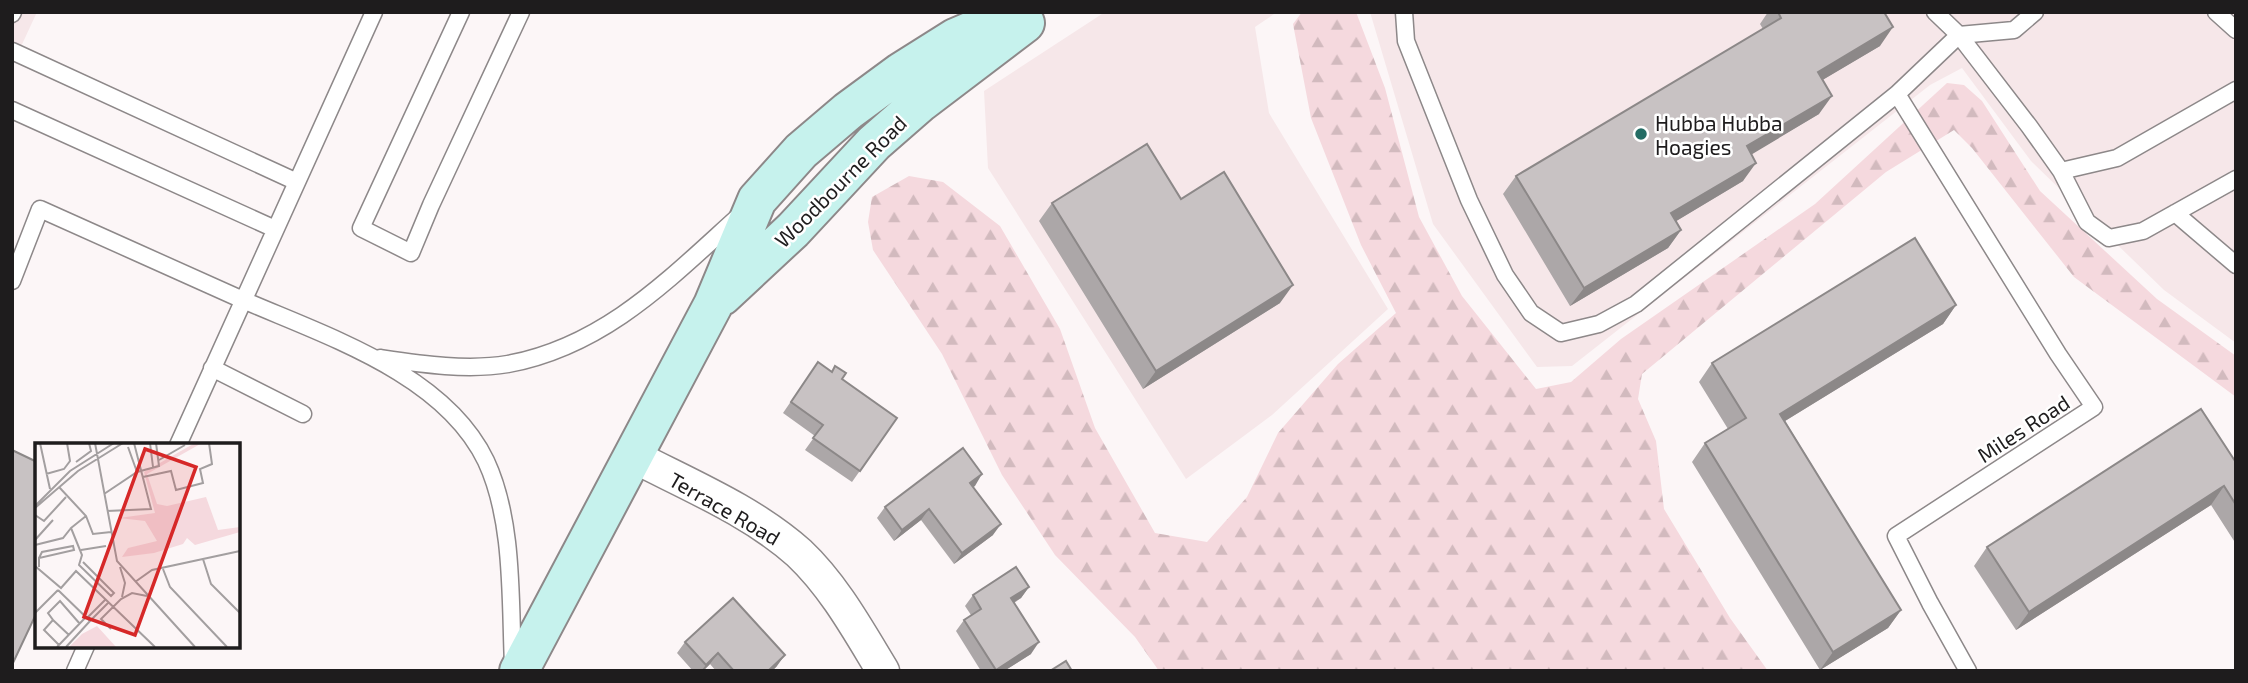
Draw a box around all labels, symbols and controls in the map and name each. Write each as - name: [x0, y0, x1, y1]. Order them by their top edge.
- street label: Woodbourne Road: [769, 110, 911, 252]
- place label: Hubba Hubba Hoagies: [1655, 110, 1783, 159]
- marker: Hubba Hubba Hoagies: [1633, 126, 1649, 142]
- street label: Miles Road: [1972, 389, 2074, 467]
- inset map: [35, 443, 240, 648]
- street label: Terrace Road: [665, 466, 785, 550]

